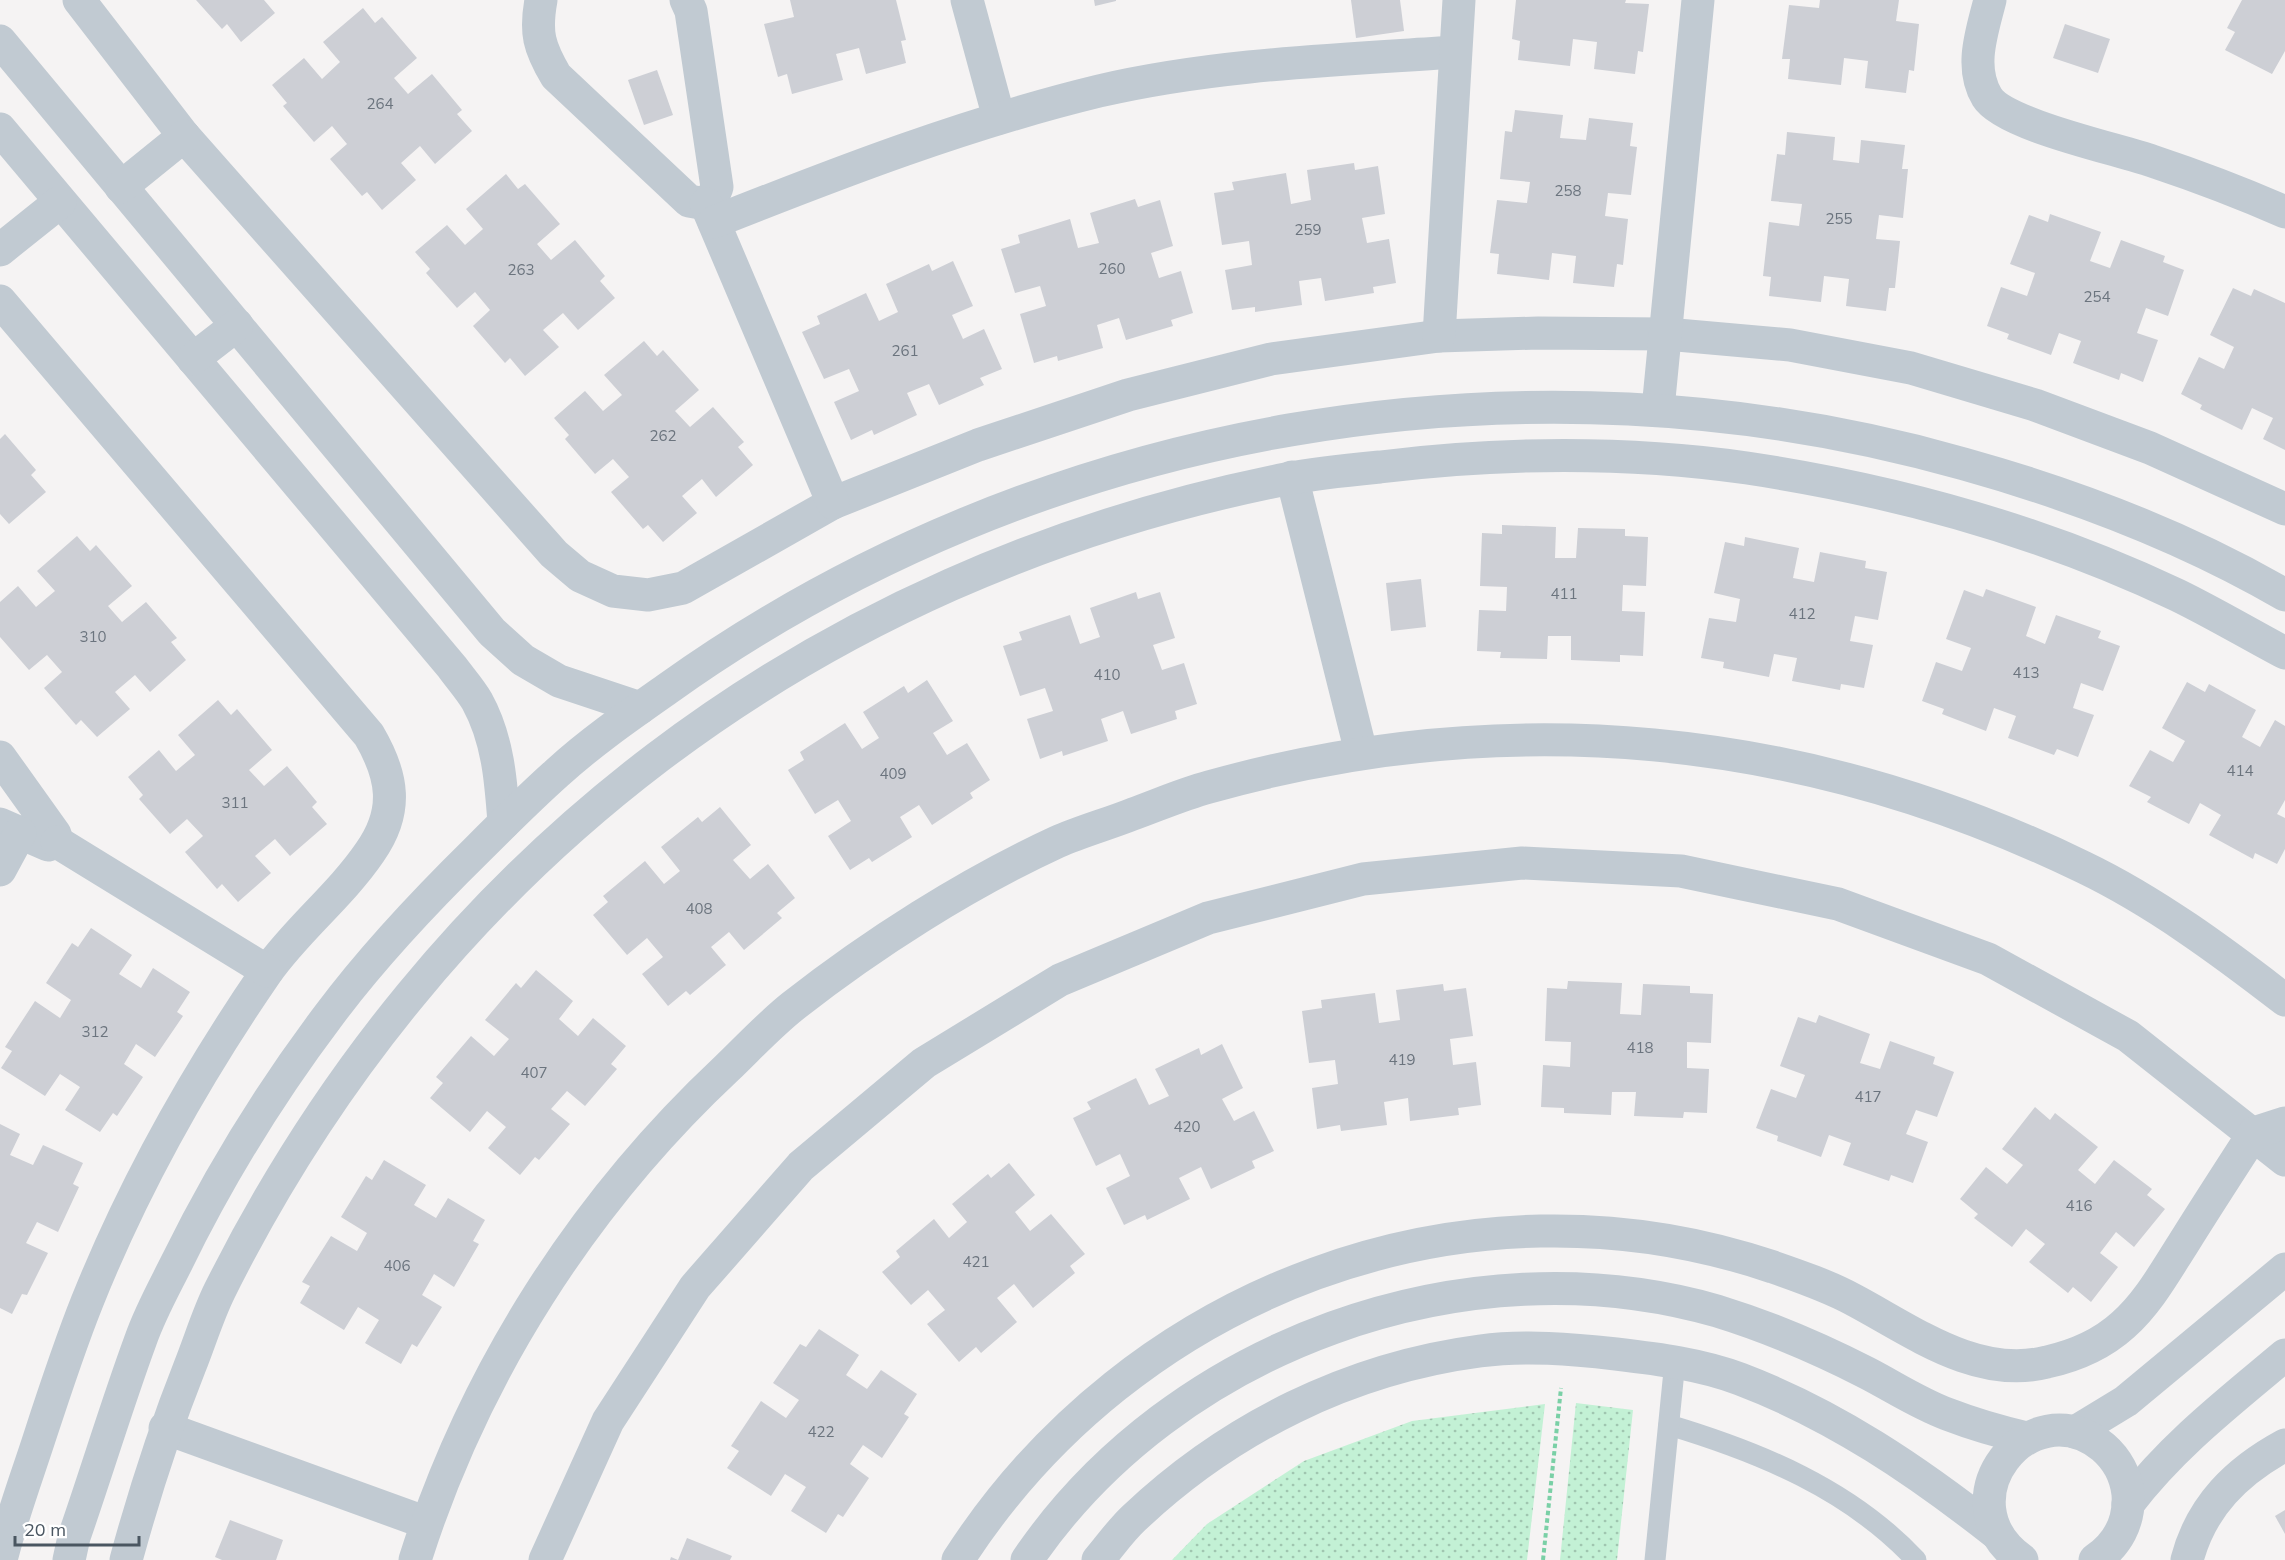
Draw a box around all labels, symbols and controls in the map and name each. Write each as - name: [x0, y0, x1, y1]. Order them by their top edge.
- house number: 264: [366, 94, 394, 113]
- house number: 258: [1554, 181, 1582, 200]
- house number: 255: [1825, 209, 1853, 228]
- house number: 259: [1294, 220, 1322, 239]
- house number: 260: [1098, 259, 1126, 278]
- house number: 263: [507, 260, 535, 279]
- house number: 254: [2083, 287, 2111, 306]
- house number: 261: [891, 341, 919, 360]
- house number: 262: [649, 426, 677, 445]
- house number: 411: [1550, 584, 1578, 603]
- house number: 412: [1788, 604, 1816, 623]
- house number: 310: [79, 627, 107, 646]
- house number: 413: [2012, 663, 2040, 682]
- house number: 410: [1093, 665, 1121, 684]
- house number: 414: [2226, 761, 2254, 780]
- house number: 409: [879, 764, 907, 783]
- house number: 311: [221, 793, 249, 812]
- house number: 408: [685, 899, 713, 918]
- house number: 312: [81, 1022, 109, 1041]
- house number: 418: [1626, 1038, 1654, 1057]
- house number: 419: [1388, 1050, 1416, 1069]
- house number: 407: [520, 1063, 548, 1082]
- house number: 417: [1854, 1087, 1882, 1106]
- house number: 420: [1173, 1117, 1201, 1136]
- house number: 416: [2065, 1196, 2093, 1215]
- house number: 421: [962, 1252, 990, 1271]
- house number: 406: [383, 1256, 411, 1275]
- house number: 422: [807, 1422, 835, 1441]
- scale bar: [15, 1509, 140, 1547]
- text: 20 m: [24, 1518, 66, 1541]

